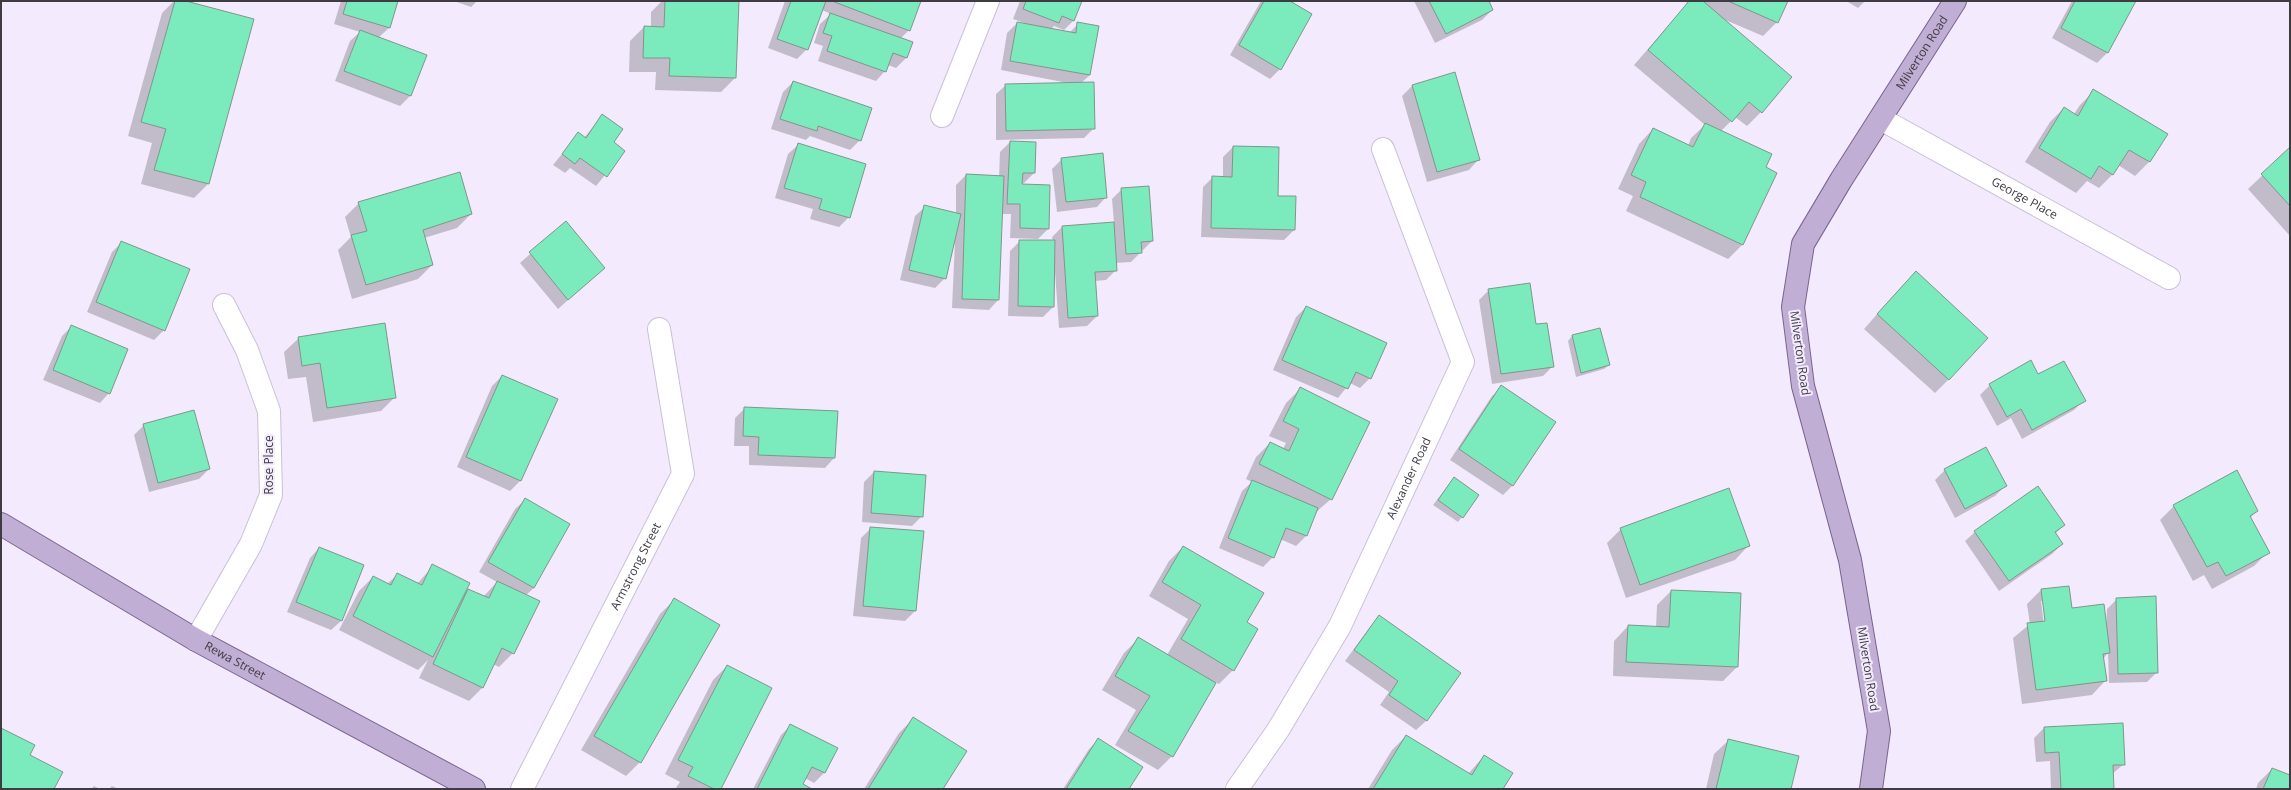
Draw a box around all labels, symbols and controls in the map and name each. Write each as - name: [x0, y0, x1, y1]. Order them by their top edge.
- street label: Milverton Road: [1892, 12, 1952, 93]
- street label: George Place: [1989, 173, 2061, 223]
- street label: Milverton Road: [1786, 310, 1815, 396]
- street label: Alexander Road: [1382, 434, 1435, 522]
- street label: Rose Place: [260, 435, 277, 495]
- street label: Armstrong Street: [606, 519, 665, 613]
- street label: Milverton Road: [1853, 626, 1884, 712]
- street label: Rewa Street: [202, 637, 269, 684]

